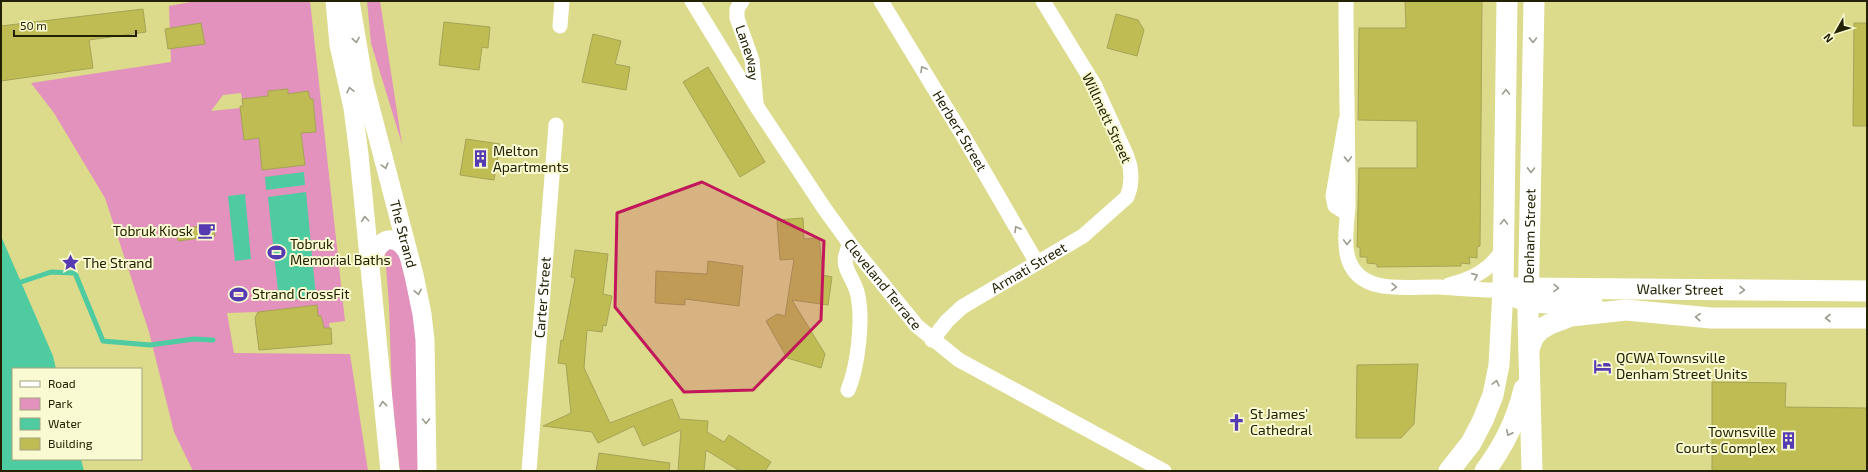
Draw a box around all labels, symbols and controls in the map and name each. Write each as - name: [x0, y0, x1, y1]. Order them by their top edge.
- scale bar: [14, 12, 136, 38]
- north arrow: [1816, 12, 1856, 52]
- text: 50 m: [20, 18, 47, 32]
- street label: Laneway: [732, 22, 763, 82]
- text: N: [1820, 31, 1835, 46]
- one-way arrow: [351, 36, 360, 43]
- one-way arrow: [1529, 37, 1537, 43]
- one-way arrow: [920, 66, 927, 73]
- street label: Willmett Street: [1079, 70, 1136, 166]
- one-way arrow: [346, 87, 354, 93]
- street label: Herbert Street: [930, 87, 991, 174]
- one-way arrow: [1501, 89, 1510, 95]
- place label: Melton Apartments: [493, 142, 569, 175]
- building icon: Melton Apartments: [470, 149, 490, 169]
- one-way arrow: [1343, 156, 1352, 162]
- one-way arrow: [381, 163, 389, 169]
- one-way arrow: [1527, 167, 1535, 173]
- street label: Denham Street: [1520, 188, 1538, 284]
- street label: The Strand: [387, 198, 421, 269]
- one-way arrow: [361, 216, 370, 222]
- one-way arrow: [1500, 219, 1508, 225]
- cafe icon: Tobruk Kiosk: [196, 221, 216, 241]
- place label: Tobruk Kiosk: [113, 222, 193, 239]
- one-way arrow: [1015, 226, 1022, 233]
- place label: Tobruk Memorial Baths: [290, 235, 391, 268]
- street label: Cleveland Terrace: [841, 235, 926, 333]
- street label: Armati Street: [987, 239, 1069, 296]
- one-way arrow: [1342, 239, 1351, 245]
- sports icon: Tobruk Memorial Baths: [267, 242, 287, 262]
- place icon: The Strand: [60, 253, 80, 273]
- place label: The Strand: [83, 254, 152, 271]
- street label: Carter Street: [530, 256, 554, 339]
- one-way arrow: [1472, 272, 1479, 280]
- street label: Walker Street: [1637, 280, 1723, 298]
- one-way arrow: [1391, 283, 1397, 291]
- sports icon: Strand CrossFit: [229, 284, 249, 304]
- one-way arrow: [1553, 284, 1559, 292]
- place label: Strand CrossFit: [252, 285, 350, 302]
- one-way arrow: [1739, 286, 1745, 294]
- one-way arrow: [413, 289, 421, 295]
- one-way arrow: [1695, 313, 1701, 322]
- one-way arrow: [1825, 314, 1831, 322]
- place label: QCWA Townsville Denham Street Units: [1616, 349, 1748, 382]
- hotel icon: QCWA Townsville Denham Street Units: [1593, 356, 1613, 376]
- legend: [12, 368, 142, 460]
- text: Road: [48, 376, 76, 390]
- one-way arrow: [1491, 380, 1499, 386]
- text: Park: [48, 396, 73, 410]
- one-way arrow: [379, 401, 388, 407]
- place label: St James' Cathedral: [1250, 405, 1313, 438]
- church icon: St James' Cathedral: [1227, 412, 1247, 432]
- text: Water: [48, 416, 82, 430]
- one-way arrow: [422, 418, 430, 424]
- place label: Townsville Courts Complex: [1676, 423, 1777, 456]
- one-way arrow: [1506, 428, 1514, 436]
- building icon: Townsville Courts Complex: [1779, 430, 1799, 450]
- text: Building: [48, 436, 93, 450]

